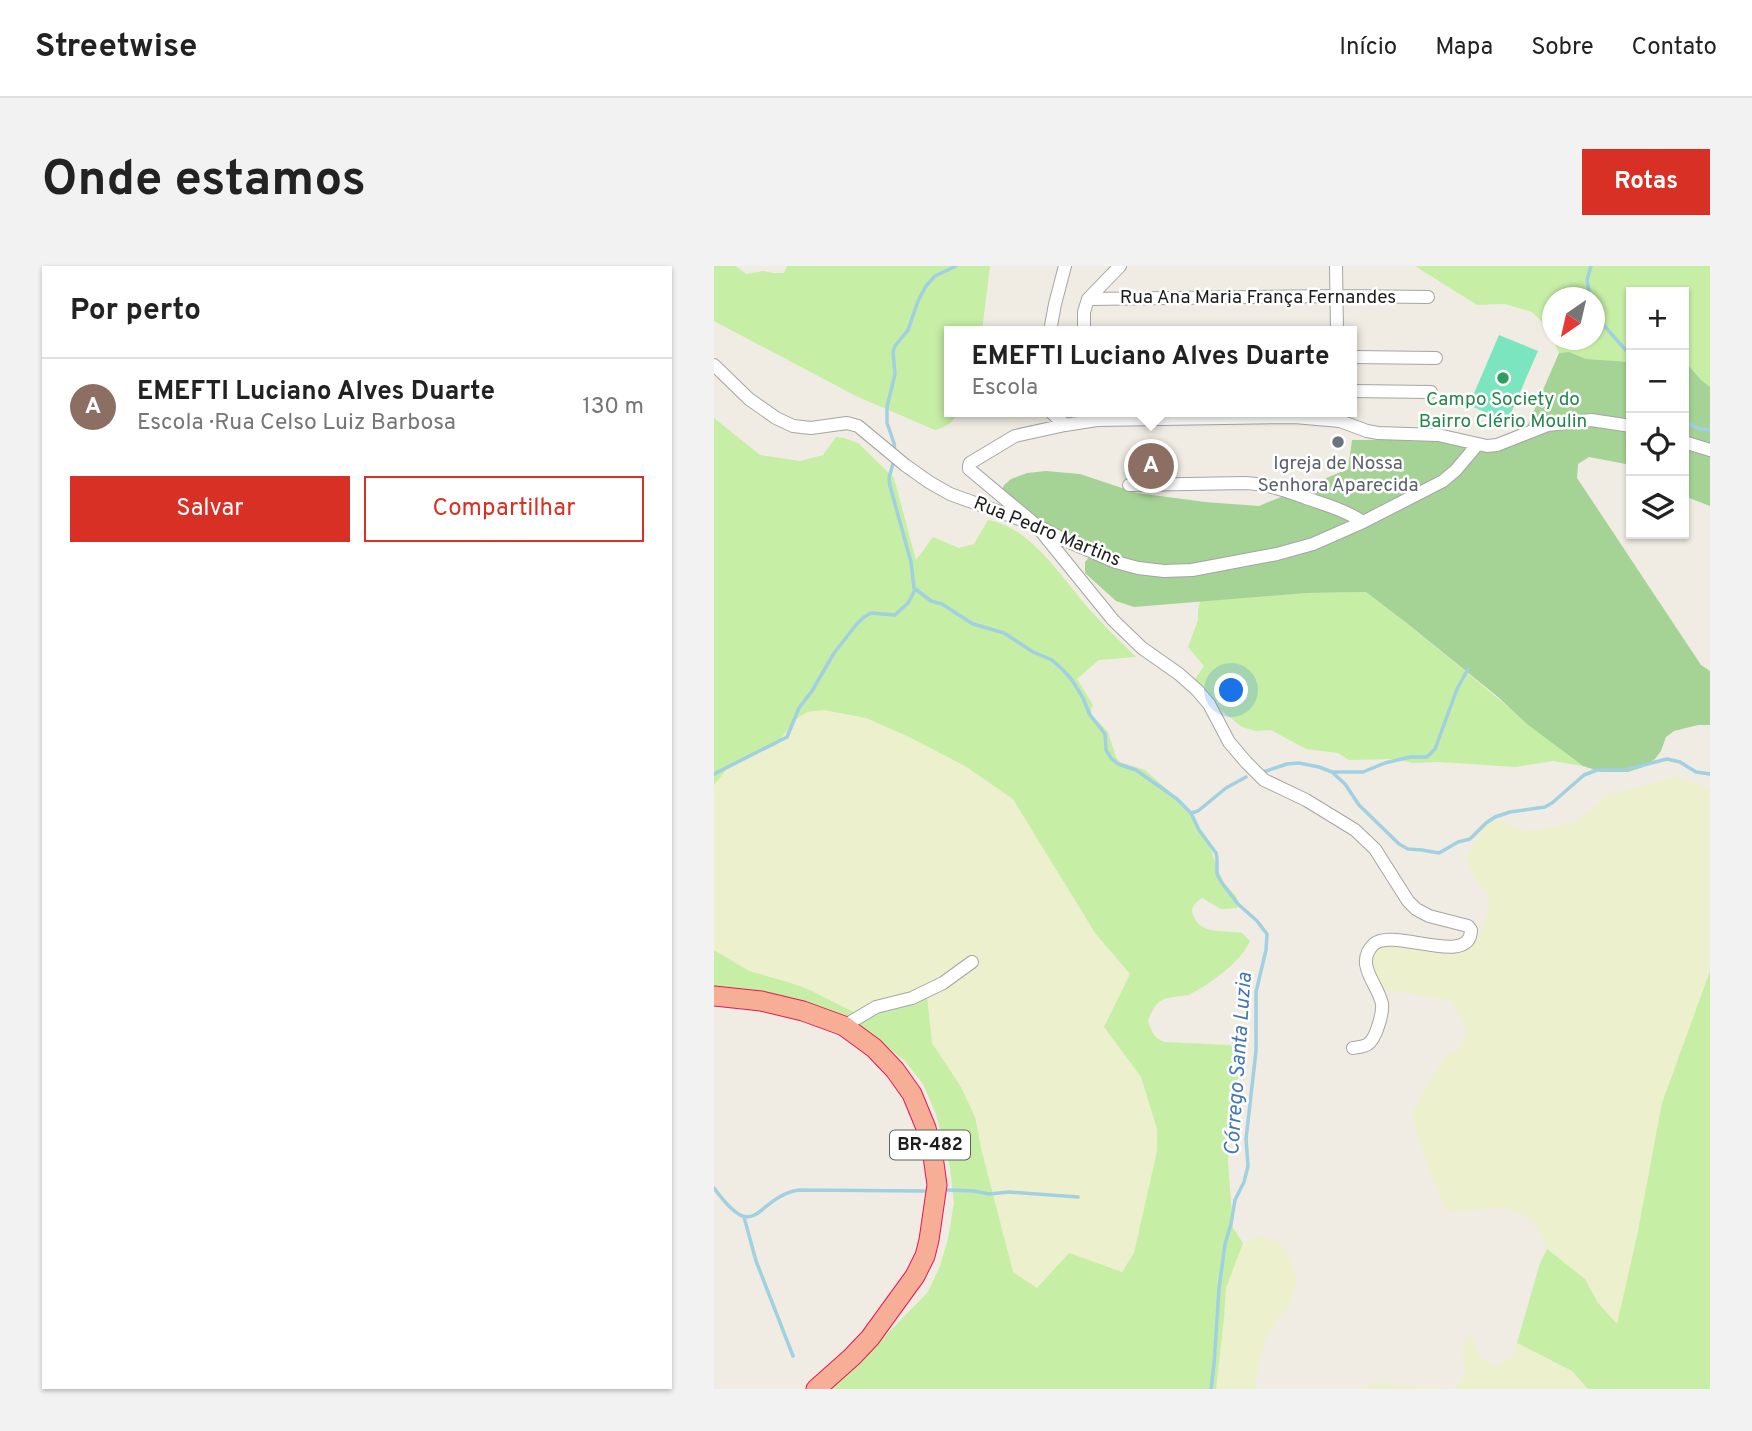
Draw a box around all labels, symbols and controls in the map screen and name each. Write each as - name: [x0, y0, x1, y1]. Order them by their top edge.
- text: Streetwise: [35, 27, 197, 69]
- text: Início: [1339, 33, 1397, 63]
- text: Mapa: [1435, 33, 1493, 63]
- text: Sobre: [1531, 33, 1594, 63]
- text: Contato: [1632, 33, 1717, 63]
- button: Rotas: [1582, 149, 1710, 215]
- text: Onde estamos: [42, 151, 366, 213]
- street label: Rua Ana Maria França Fernandes: [1120, 286, 1396, 310]
- north arrow: [1542, 287, 1605, 350]
- map controls: [1626, 287, 1689, 539]
- button: +: [1626, 287, 1689, 350]
- text: Por perto: [70, 293, 201, 330]
- popup: [944, 326, 1357, 417]
- text: EMEFTI Luciano Alves Duarte: [972, 341, 1329, 374]
- button: −: [1626, 350, 1689, 413]
- marker: Campo Society do Bairro Clério Moulin: [1495, 370, 1511, 386]
- text: Escola: [972, 374, 1038, 403]
- text: EMEFTI Luciano Alves Duarte: [137, 376, 495, 409]
- place label: Campo Society do Bairro Clério Moulin: [1419, 388, 1587, 434]
- text: A: [85, 393, 101, 422]
- text: 130 m: [582, 393, 644, 422]
- text: Escola · Rua Celso Luiz Barbosa: [137, 409, 456, 438]
- button: locate: [1626, 413, 1689, 476]
- marker: Igreja de Nossa Senhora Aparecida: [1330, 434, 1346, 450]
- pin: A: [1128, 440, 1174, 492]
- place label: Igreja de Nossa Senhora Aparecida: [1258, 452, 1418, 498]
- button: Salvar: [70, 476, 350, 542]
- button: Compartilhar: [364, 476, 644, 542]
- button: layers: [1626, 476, 1689, 539]
- street label: Rua Pedro Martins: [970, 492, 1124, 572]
- your location: [1214, 673, 1248, 707]
- water label: Córrego Santa Luzia: [1219, 971, 1259, 1156]
- road number: BR-482: [890, 1130, 970, 1160]

